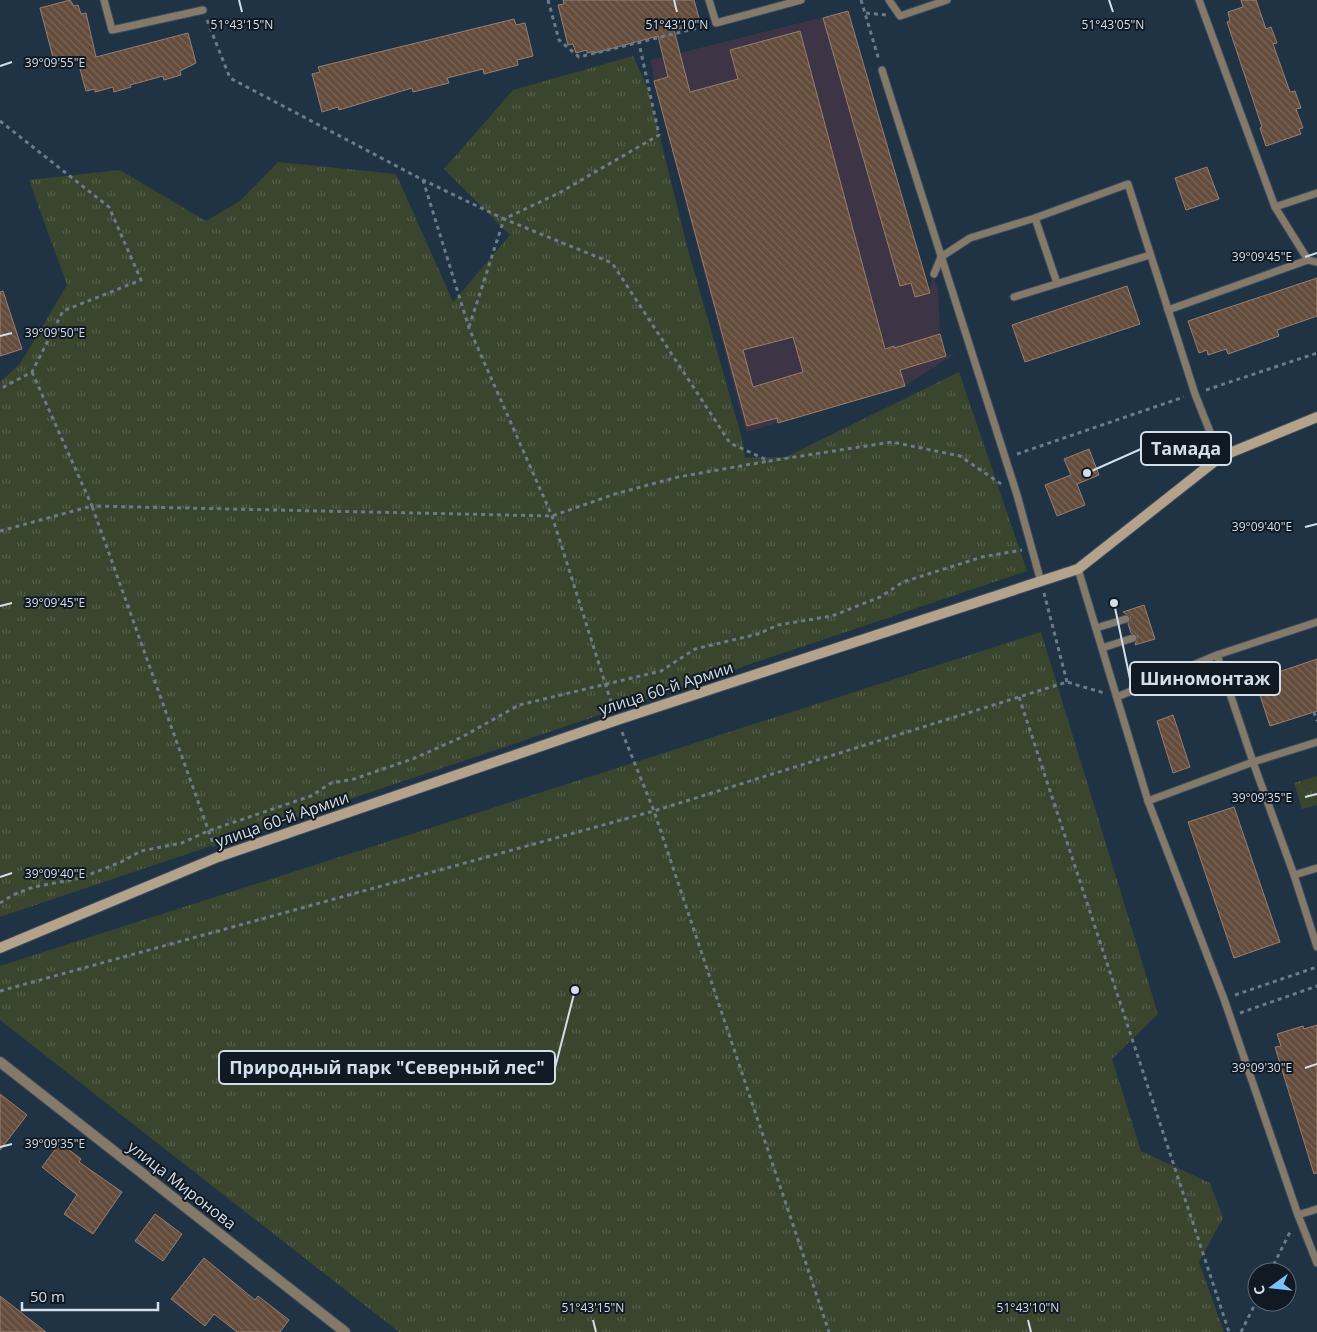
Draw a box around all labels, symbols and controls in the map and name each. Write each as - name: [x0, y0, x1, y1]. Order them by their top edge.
- text: 51°43'15"N: [211, 16, 273, 33]
- text: 51°43'10"N: [646, 16, 708, 33]
- text: 51°43'05"N: [1082, 16, 1144, 33]
- text: 39°09'55"E: [25, 54, 85, 71]
- text: 39°09'45"E: [1232, 248, 1292, 265]
- text: 39°09'50"E: [25, 324, 85, 341]
- callout: Тамада: [1141, 432, 1231, 465]
- text: Тамада: [1151, 436, 1221, 460]
- text: 39°09'40"E: [1232, 518, 1292, 535]
- text: 39°09'45"E: [25, 594, 85, 611]
- street label: улица 60-й Армии: [596, 656, 736, 720]
- callout: Шиномонтаж: [1130, 662, 1280, 695]
- text: Шиномонтаж: [1140, 666, 1270, 690]
- street label: улица 60-й Армии: [212, 786, 352, 852]
- text: 39°09'35"E: [1232, 789, 1292, 806]
- text: 39°09'40"E: [25, 865, 85, 882]
- callout: Природный парк "Северный лес": [219, 1051, 555, 1084]
- text: Природный парк "Северный лес": [229, 1055, 545, 1079]
- text: 39°09'30"E: [1232, 1059, 1292, 1076]
- text: 39°09'35"E: [25, 1135, 85, 1152]
- street label: улица Миронова: [123, 1136, 241, 1234]
- north arrow: [1247, 1262, 1297, 1312]
- scale bar: [22, 1280, 159, 1312]
- text: С: [1249, 1284, 1269, 1297]
- text: 50 m: [30, 1286, 65, 1306]
- text: 51°43'15"N: [562, 1299, 624, 1316]
- text: 51°43'10"N: [997, 1299, 1059, 1316]

